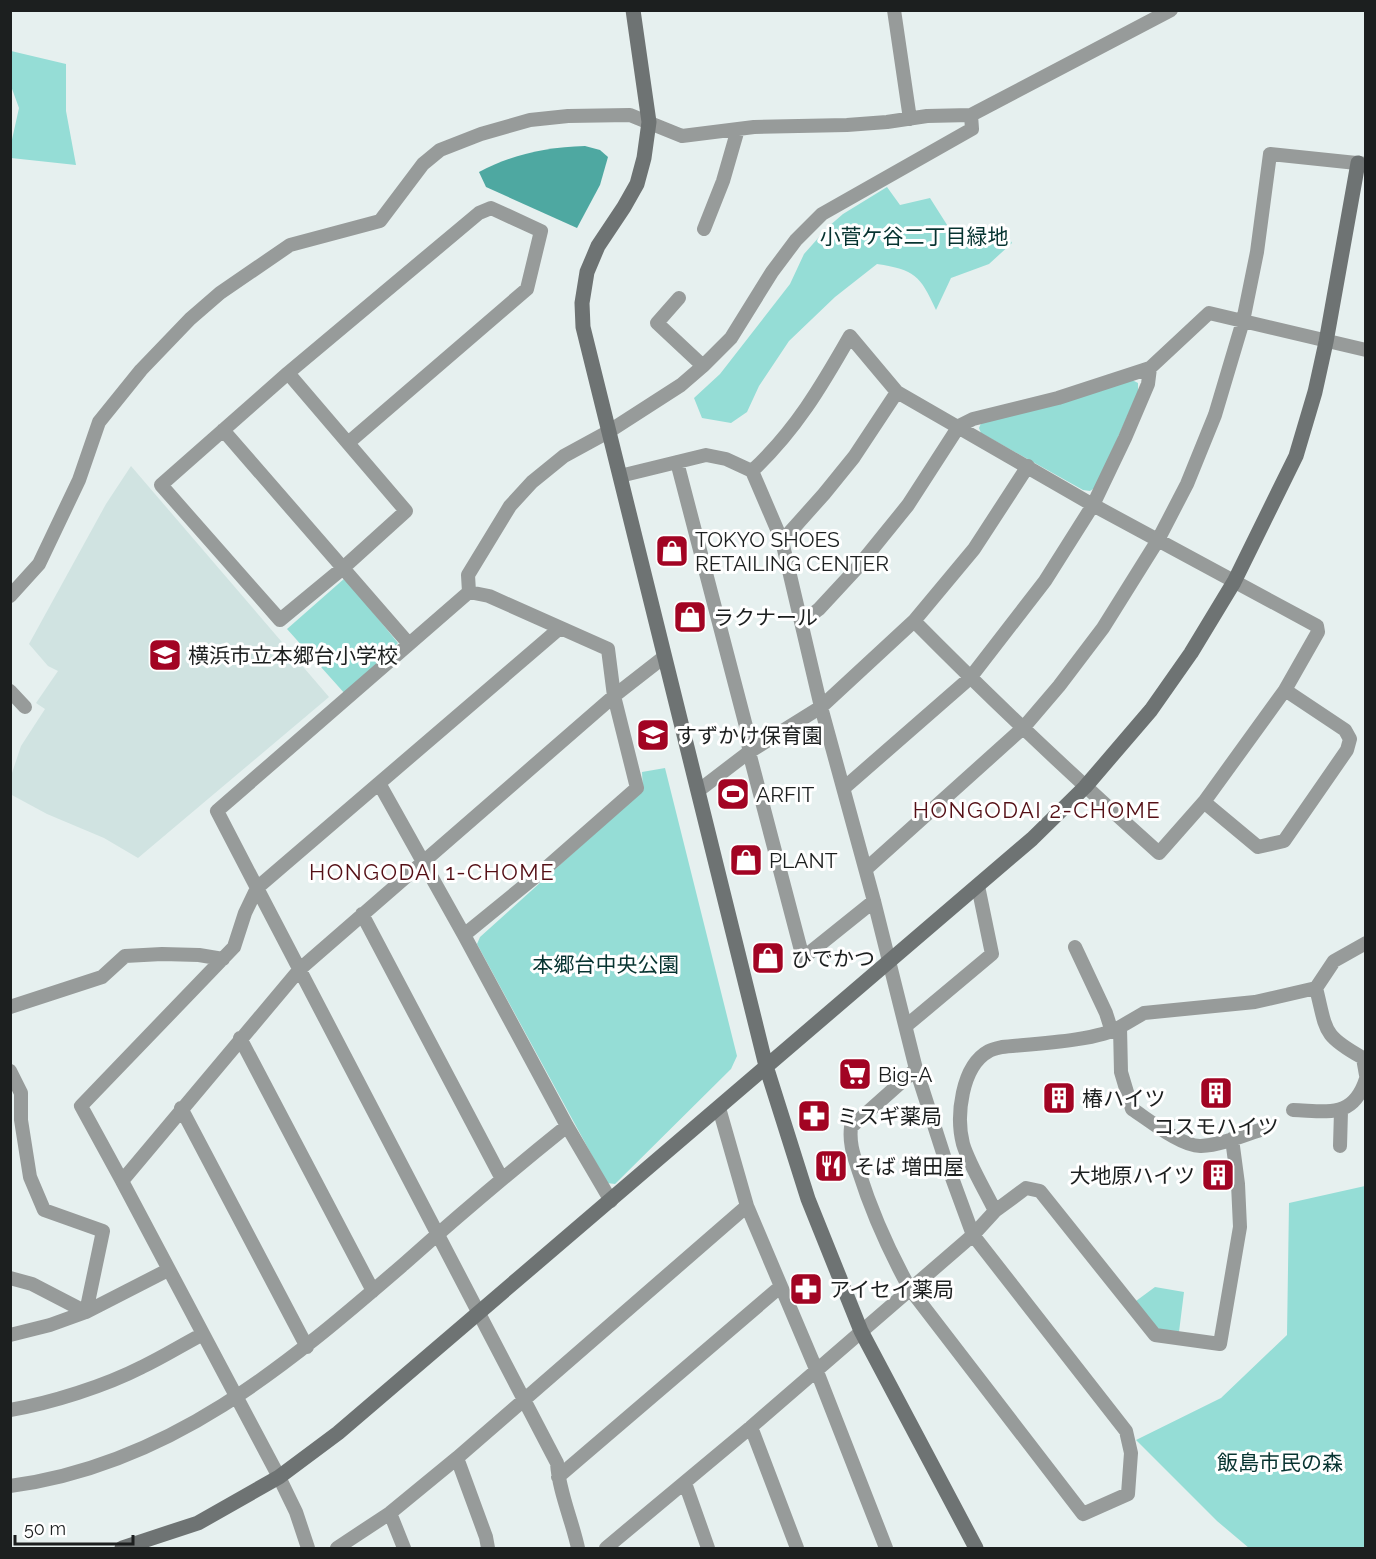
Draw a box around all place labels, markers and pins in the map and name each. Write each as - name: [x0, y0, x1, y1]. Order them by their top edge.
- place label: TOKYO SHOES RETAILING CENTER: [695, 527, 889, 576]
- shop icon: TOKYO SHOES RETAILING CENTER: [654, 533, 690, 569]
- shop icon: ラクナール: [672, 599, 708, 635]
- place label: ラクナール: [713, 605, 818, 630]
- school or university icon: 横浜市立本郷台小学校: [147, 637, 183, 673]
- place label: 横浜市立本郷台小学校: [188, 643, 398, 668]
- school or university icon: すずかけ保育園: [635, 717, 671, 753]
- place label: すずかけ保育園: [676, 723, 823, 748]
- sports icon: ARFIT: [715, 776, 751, 812]
- place label: ARFIT: [756, 782, 814, 807]
- shop icon: PLANT: [728, 842, 764, 878]
- place label: PLANT: [769, 848, 838, 873]
- shop icon: ひでかつ: [750, 940, 786, 976]
- place label: ひでかつ: [791, 946, 875, 971]
- supermarket icon: Big-A: [837, 1056, 873, 1092]
- place label: Big-A: [878, 1062, 933, 1087]
- building icon: コスモハイツ: [1198, 1075, 1234, 1111]
- building icon: 椿ハイツ: [1041, 1080, 1077, 1116]
- place label: 椿ハイツ: [1082, 1086, 1166, 1111]
- pharmacy icon: ミスギ薬局: [796, 1098, 832, 1134]
- place label: ミスギ薬局: [837, 1104, 942, 1129]
- place label: コスモハイツ: [1153, 1114, 1279, 1139]
- restaurant icon: そば 増田屋: [813, 1148, 849, 1184]
- place label: そば 増田屋: [854, 1154, 964, 1179]
- building icon: 大地原ハイツ: [1200, 1157, 1236, 1193]
- place label: 大地原ハイツ: [1069, 1163, 1195, 1188]
- pharmacy icon: アイセイ薬局: [788, 1271, 824, 1307]
- place label: アイセイ薬局: [829, 1277, 954, 1302]

